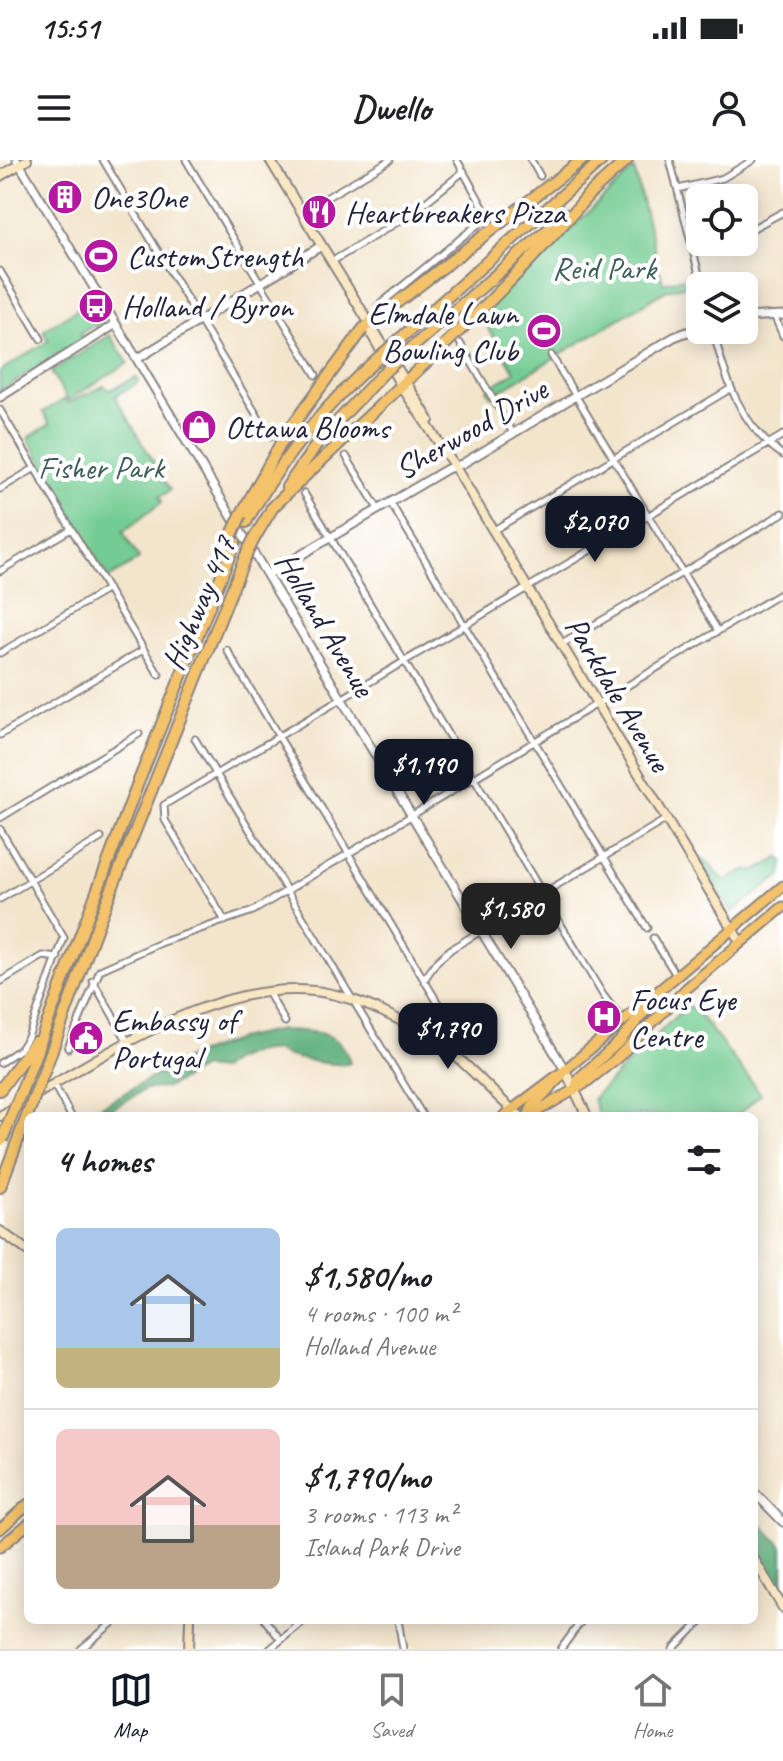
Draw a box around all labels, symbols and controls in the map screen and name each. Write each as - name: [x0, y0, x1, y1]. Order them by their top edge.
- text: 15:51: [40, 9, 99, 47]
- text: Dwello: [352, 85, 431, 131]
- icon: menu: [32, 86, 76, 130]
- icon: person: [707, 86, 751, 130]
- place label: One3One: [91, 177, 189, 218]
- building icon: One3One: [46, 178, 84, 216]
- map controls: [686, 184, 758, 344]
- button: locate: [686, 184, 758, 256]
- place label: Heartbreakers Pizza: [345, 192, 567, 233]
- restaurant icon: Heartbreakers Pizza: [300, 193, 338, 231]
- place label: CustomStrength: [127, 236, 304, 277]
- sports icon: CustomStrength: [82, 237, 120, 275]
- park label: Reid Park: [552, 248, 658, 289]
- button: layers: [686, 272, 758, 344]
- place label: Holland / Byron: [122, 286, 294, 327]
- bus stop icon: Holland / Byron: [77, 287, 115, 325]
- place label: Elmdale Lawn Bowling Club: [368, 293, 520, 371]
- sports icon: Elmdale Lawn Bowling Club: [525, 312, 563, 350]
- street label: Sherwood Drive: [387, 368, 557, 489]
- place label: Ottawa Blooms: [225, 407, 392, 448]
- shop icon: Ottawa Blooms: [180, 408, 218, 446]
- park label: Fisher Park: [38, 447, 166, 488]
- pin: $2,070: [530, 496, 660, 564]
- text: $2,070: [563, 505, 627, 538]
- street label: Highway 417: [152, 528, 246, 676]
- street label: Holland Avenue: [266, 544, 385, 706]
- street label: Parkdale Avenue: [556, 609, 682, 781]
- pin: $1,190: [359, 739, 489, 807]
- text: $1,190: [392, 748, 456, 781]
- pin: $1,580: [446, 883, 576, 951]
- text: $1,580: [479, 892, 543, 925]
- place label: Focus Eye Centre: [630, 979, 738, 1057]
- hospital icon: Focus Eye Centre: [585, 998, 623, 1036]
- place label: Embassy of Portugal: [112, 1000, 244, 1078]
- pin: $1,790: [383, 1003, 513, 1071]
- text: $1,790: [416, 1012, 480, 1045]
- public building icon: Embassy of Portugal: [67, 1019, 105, 1057]
- icon: filters: [682, 1138, 726, 1182]
- text: 4 homes: [56, 1139, 152, 1182]
- text: $1,580/mo: [304, 1254, 430, 1297]
- icon: home: [120, 1260, 216, 1356]
- text: 4 rooms · 100 m²: [304, 1297, 456, 1330]
- text: Holland Avenue: [304, 1330, 435, 1363]
- text: $1,790/mo: [304, 1455, 430, 1498]
- icon: home: [120, 1461, 216, 1557]
- text: 3 rooms · 113 m²: [304, 1498, 456, 1531]
- text: Island Park Drive: [304, 1531, 460, 1564]
- tab: Map: [109, 1668, 153, 1744]
- tab: Saved: [370, 1668, 414, 1744]
- tab: Home: [631, 1668, 675, 1744]

